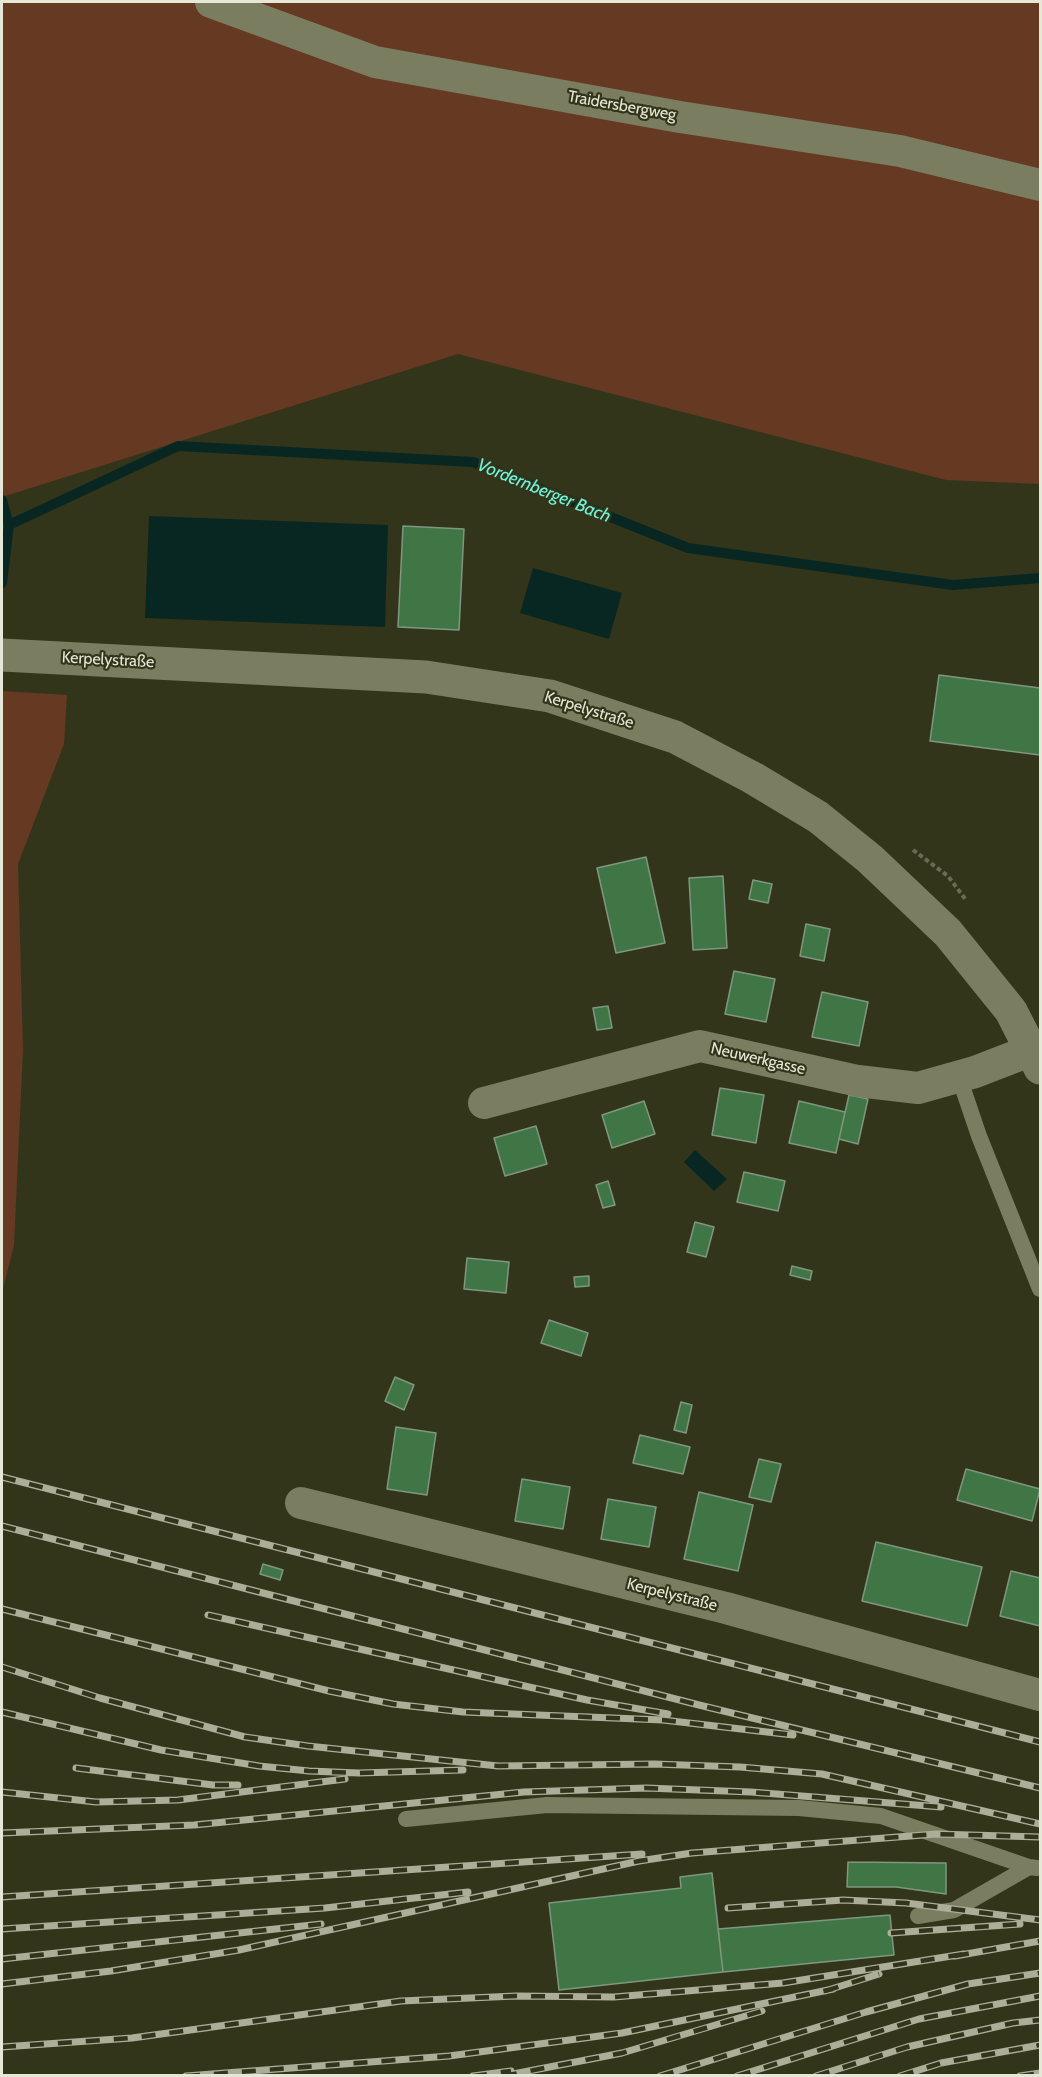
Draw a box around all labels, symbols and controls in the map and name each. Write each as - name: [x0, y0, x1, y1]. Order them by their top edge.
- street label: Traidersbergweg: [566, 87, 678, 125]
- water label: Vordernberger Bach: [474, 454, 614, 528]
- street label: Kerpelystraße: [61, 648, 155, 672]
- street label: Kerpelystraße: [542, 687, 636, 733]
- street label: Neuwerkgasse: [709, 1039, 807, 1079]
- street label: Kerpelystraße: [625, 1574, 719, 1616]

